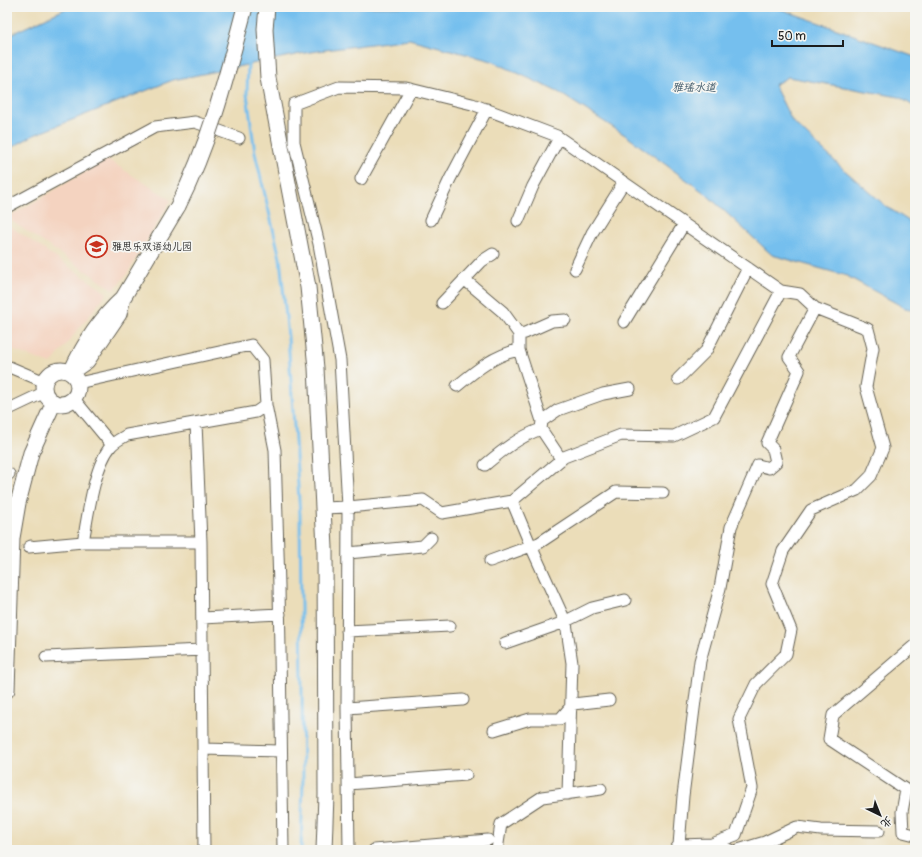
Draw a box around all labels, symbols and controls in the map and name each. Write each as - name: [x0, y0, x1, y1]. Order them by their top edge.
- scale bar: [772, 22, 843, 48]
- text: 50 m: [778, 29, 806, 44]
- water label: 雅瑶水道: [672, 81, 717, 94]
- school or university icon: 雅思乐双语幼儿园: [83, 233, 109, 259]
- place label: 雅思乐双语幼儿园: [112, 241, 192, 253]
- north arrow: [860, 795, 900, 835]
- text: 北: [878, 813, 895, 830]

